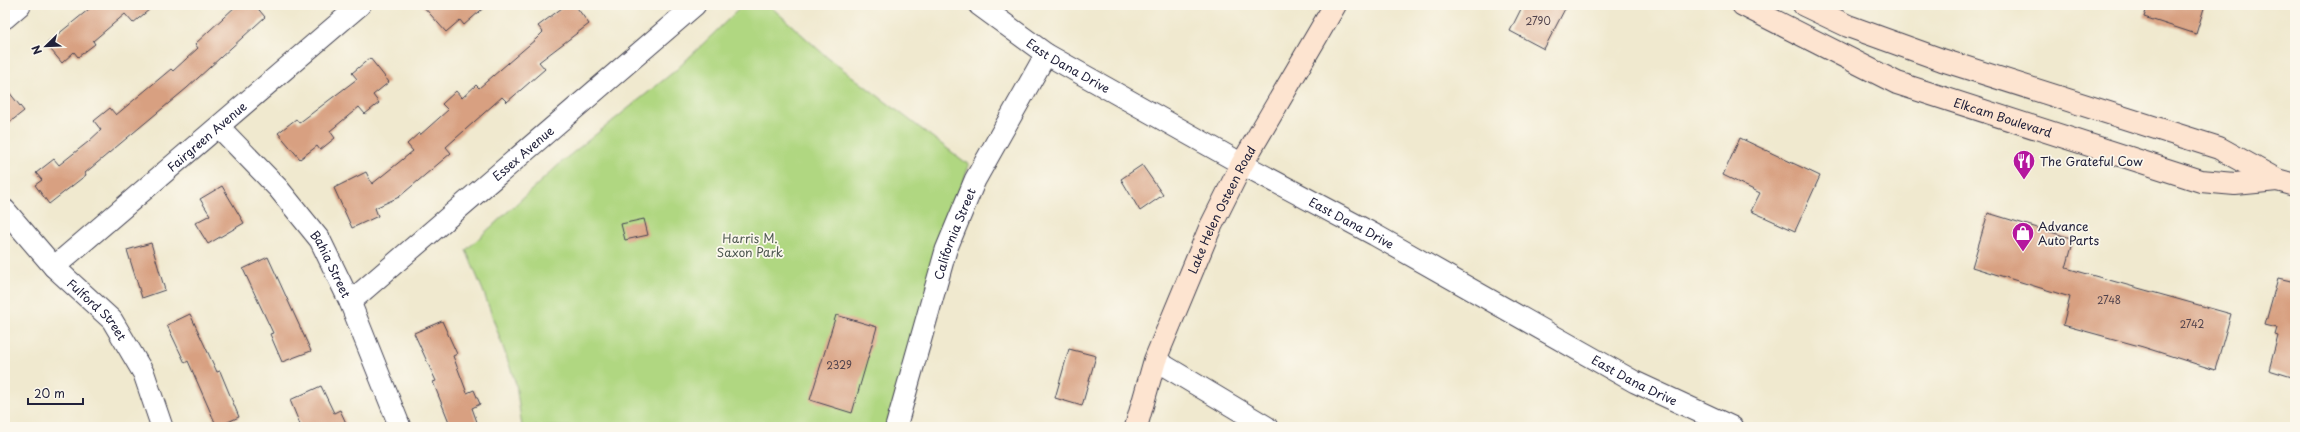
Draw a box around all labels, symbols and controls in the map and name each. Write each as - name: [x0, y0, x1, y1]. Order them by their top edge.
- house number: 2790: [1525, 13, 1551, 28]
- north arrow: [26, 26, 66, 66]
- street label: East Dana Drive: [1023, 34, 1113, 97]
- text: N: [27, 43, 46, 57]
- street label: Elkcam Boulevard: [1952, 93, 2055, 142]
- street label: Fairgreen Avenue: [163, 97, 251, 175]
- street label: Essex Avenue: [488, 121, 558, 185]
- street label: Lake Helen Osteen Road: [1183, 142, 1260, 276]
- restaurant icon: The Grateful Cow: [2011, 148, 2037, 181]
- place label: The Grateful Cow: [2040, 152, 2143, 170]
- street label: California Street: [929, 185, 980, 282]
- street label: East Dana Drive: [1306, 192, 1397, 253]
- place label: Advance Auto Parts: [2038, 217, 2099, 249]
- shop icon: Advance Auto Parts: [2010, 220, 2036, 253]
- street label: Bahia Street: [306, 226, 356, 301]
- park label: Harris M. Saxon Park: [717, 229, 783, 261]
- street label: Fulford Street: [63, 274, 131, 344]
- house number: 2748: [2097, 292, 2121, 307]
- house number: 2742: [2180, 316, 2204, 331]
- street label: East Dana Drive: [1588, 350, 1680, 409]
- house number: 2329: [826, 357, 852, 372]
- scale bar: [28, 380, 83, 406]
- text: 20 m: [34, 384, 65, 402]

